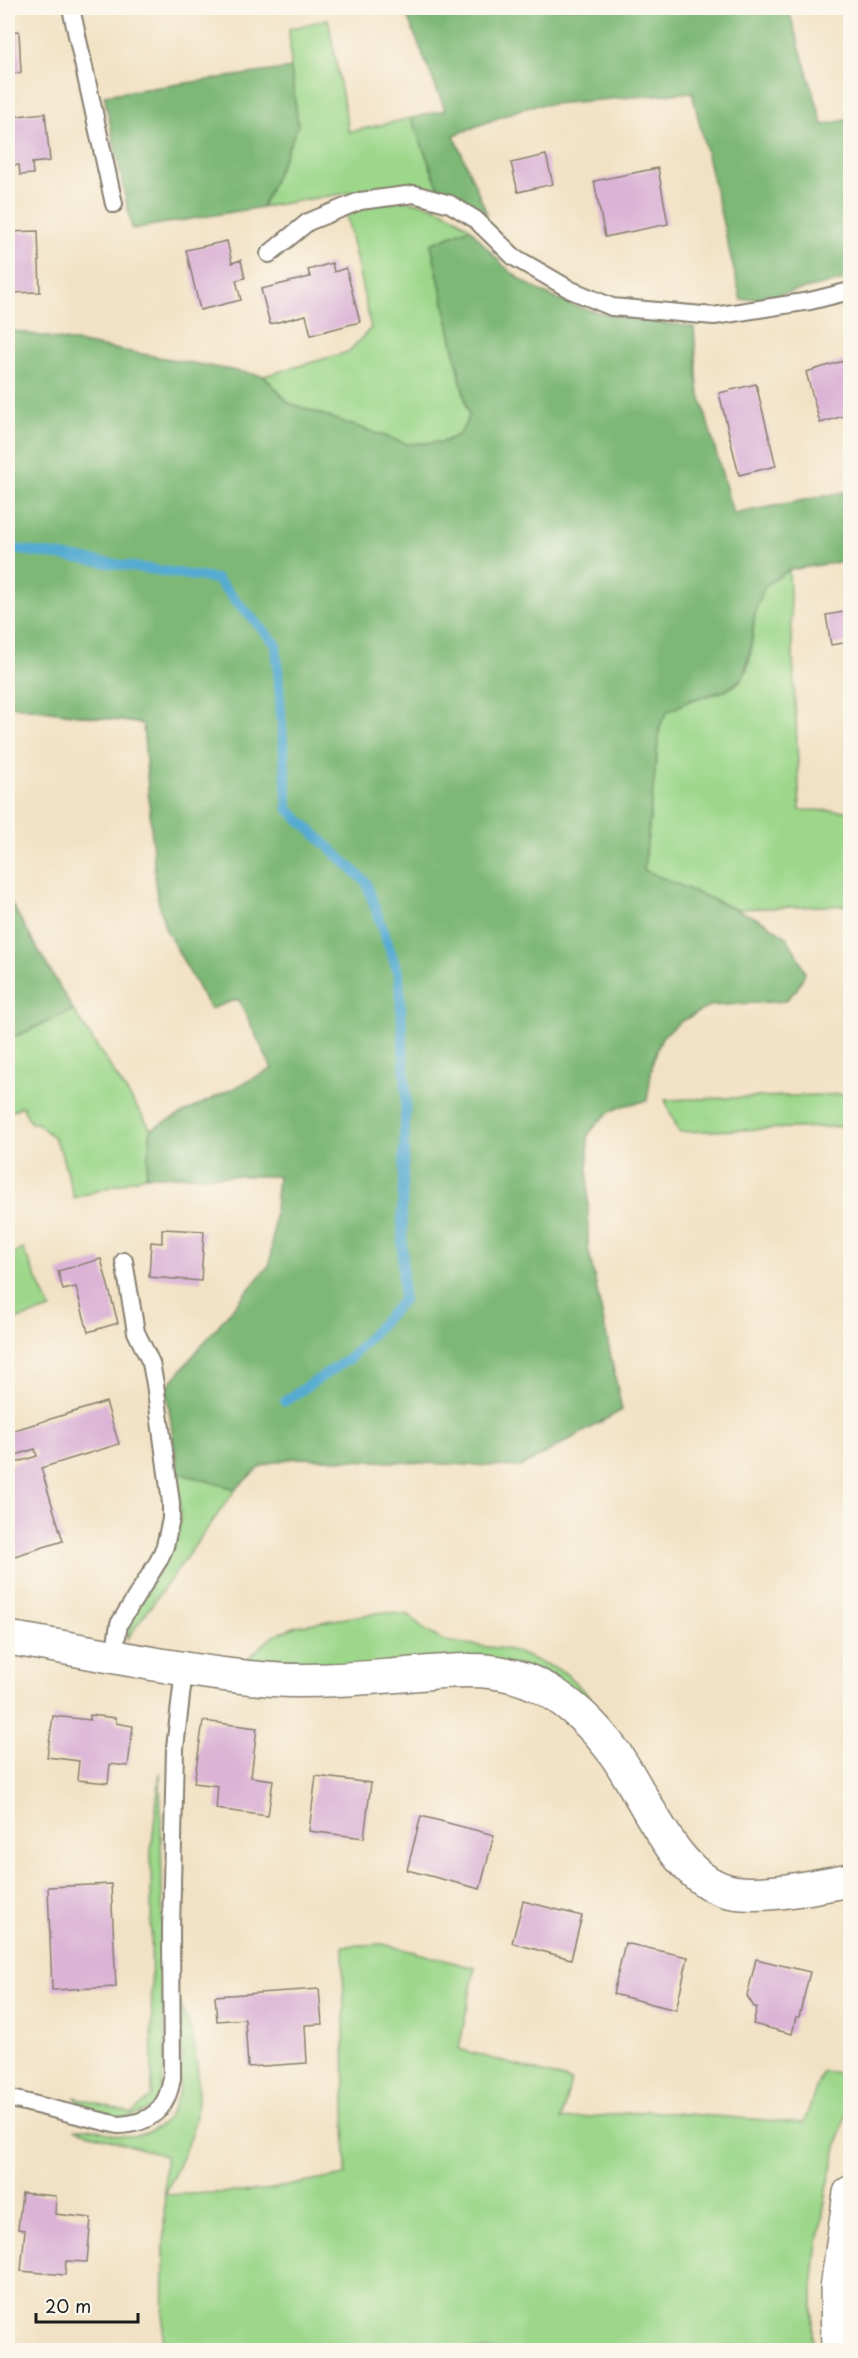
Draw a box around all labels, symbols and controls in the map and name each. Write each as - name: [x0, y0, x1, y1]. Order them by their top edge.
- scale bar: [36, 2286, 138, 2324]
- text: 20 m: [45, 2292, 91, 2319]

